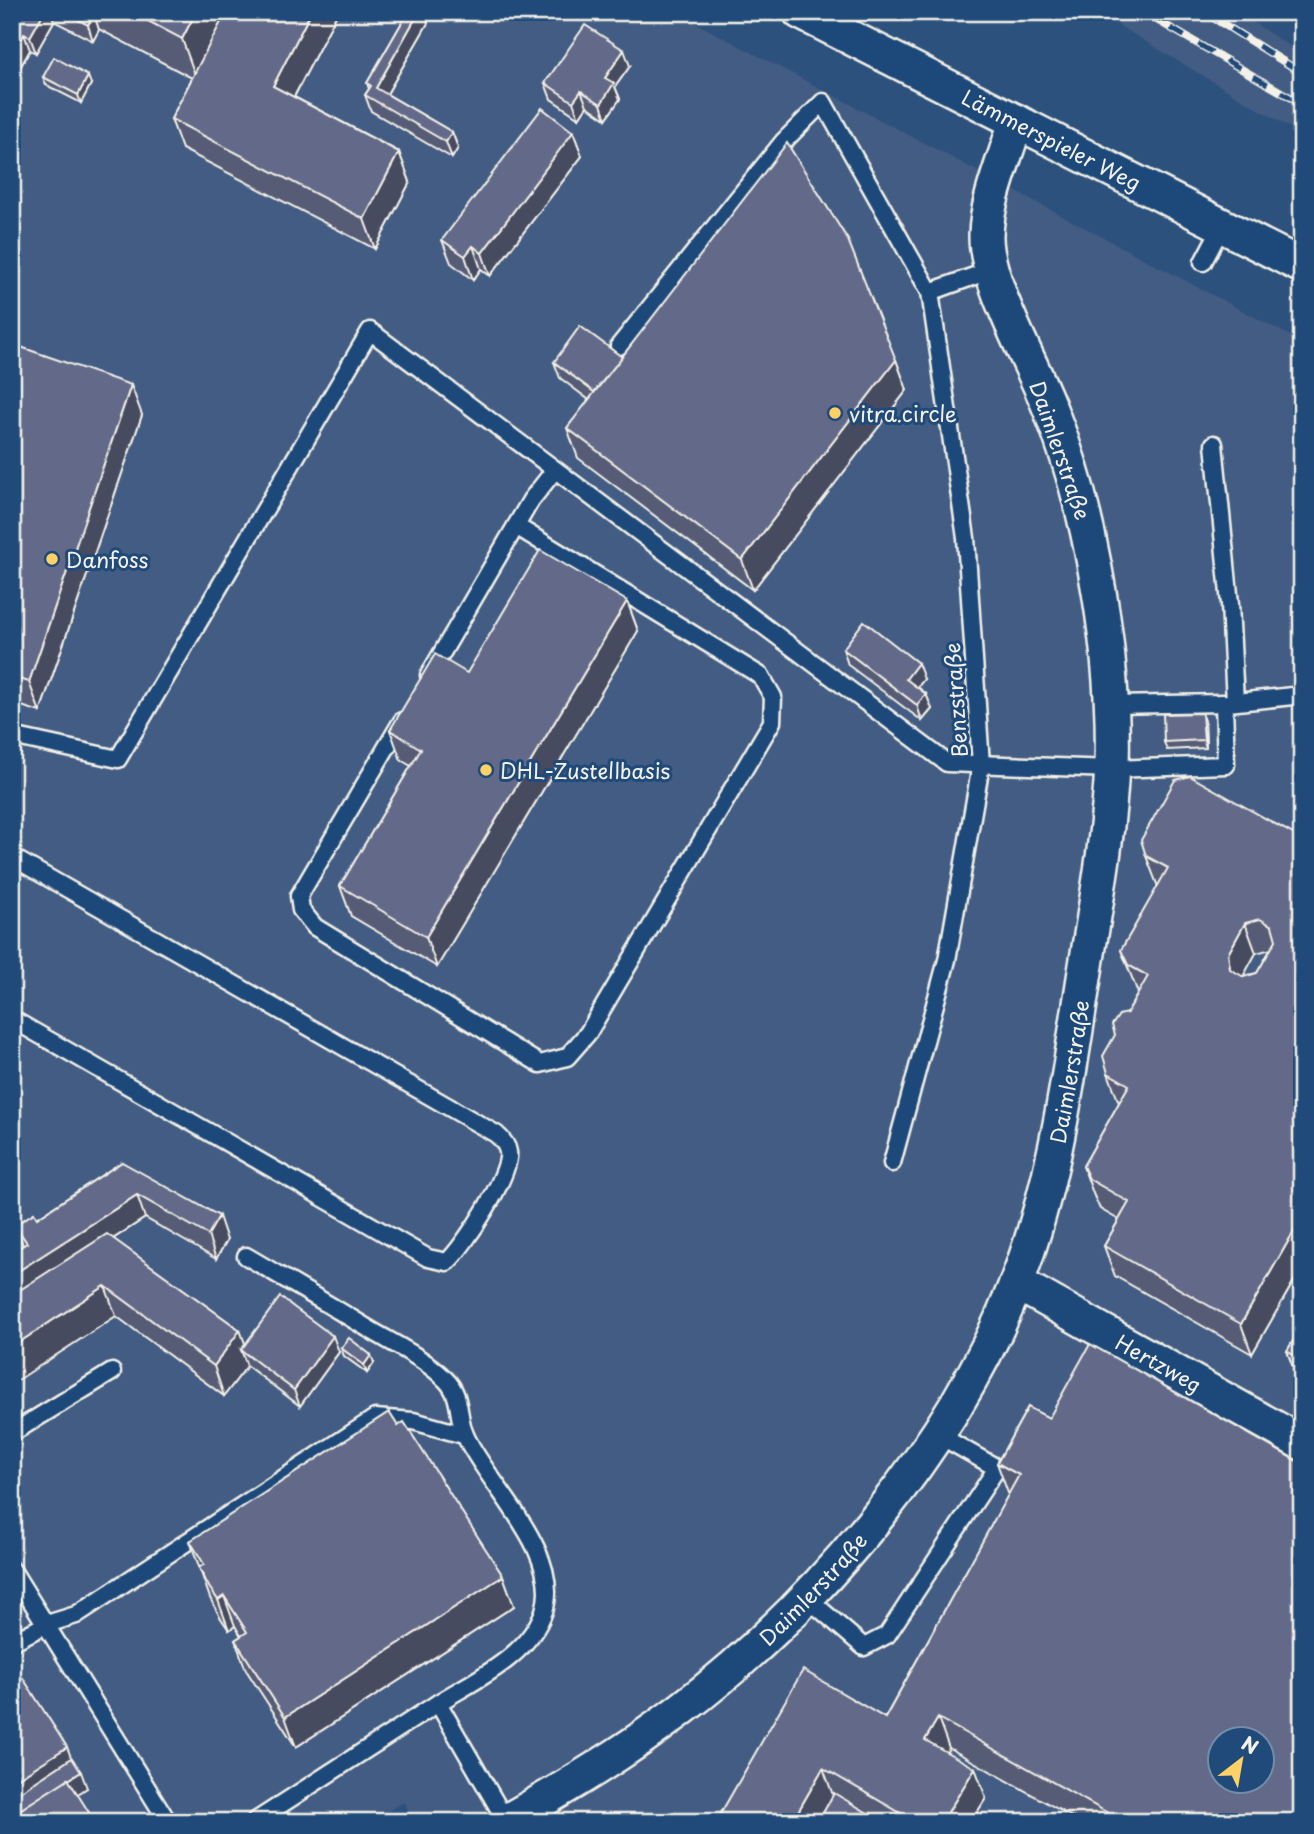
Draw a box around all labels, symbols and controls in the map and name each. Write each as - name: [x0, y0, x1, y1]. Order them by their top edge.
- street label: Lämmerspieler Weg: [957, 81, 1147, 198]
- street label: Daimlerstraße: [1022, 376, 1100, 524]
- place label: vitra.circle: [849, 397, 957, 429]
- marker: vitra.circle: [827, 405, 843, 421]
- place label: Danfoss: [66, 543, 149, 575]
- marker: Danfoss: [44, 551, 60, 567]
- street label: Benzstraße: [935, 642, 975, 758]
- place label: DHL-Zustellbasis: [500, 754, 670, 786]
- marker: DHL-Zustellbasis: [478, 762, 494, 778]
- street label: Daimlerstraße: [1041, 998, 1096, 1146]
- street label: Hertzweg: [1110, 1326, 1208, 1400]
- street label: Daimlerstraße: [751, 1525, 874, 1652]
- north arrow: [1206, 1726, 1276, 1796]
- text: N: [1237, 1729, 1264, 1760]

